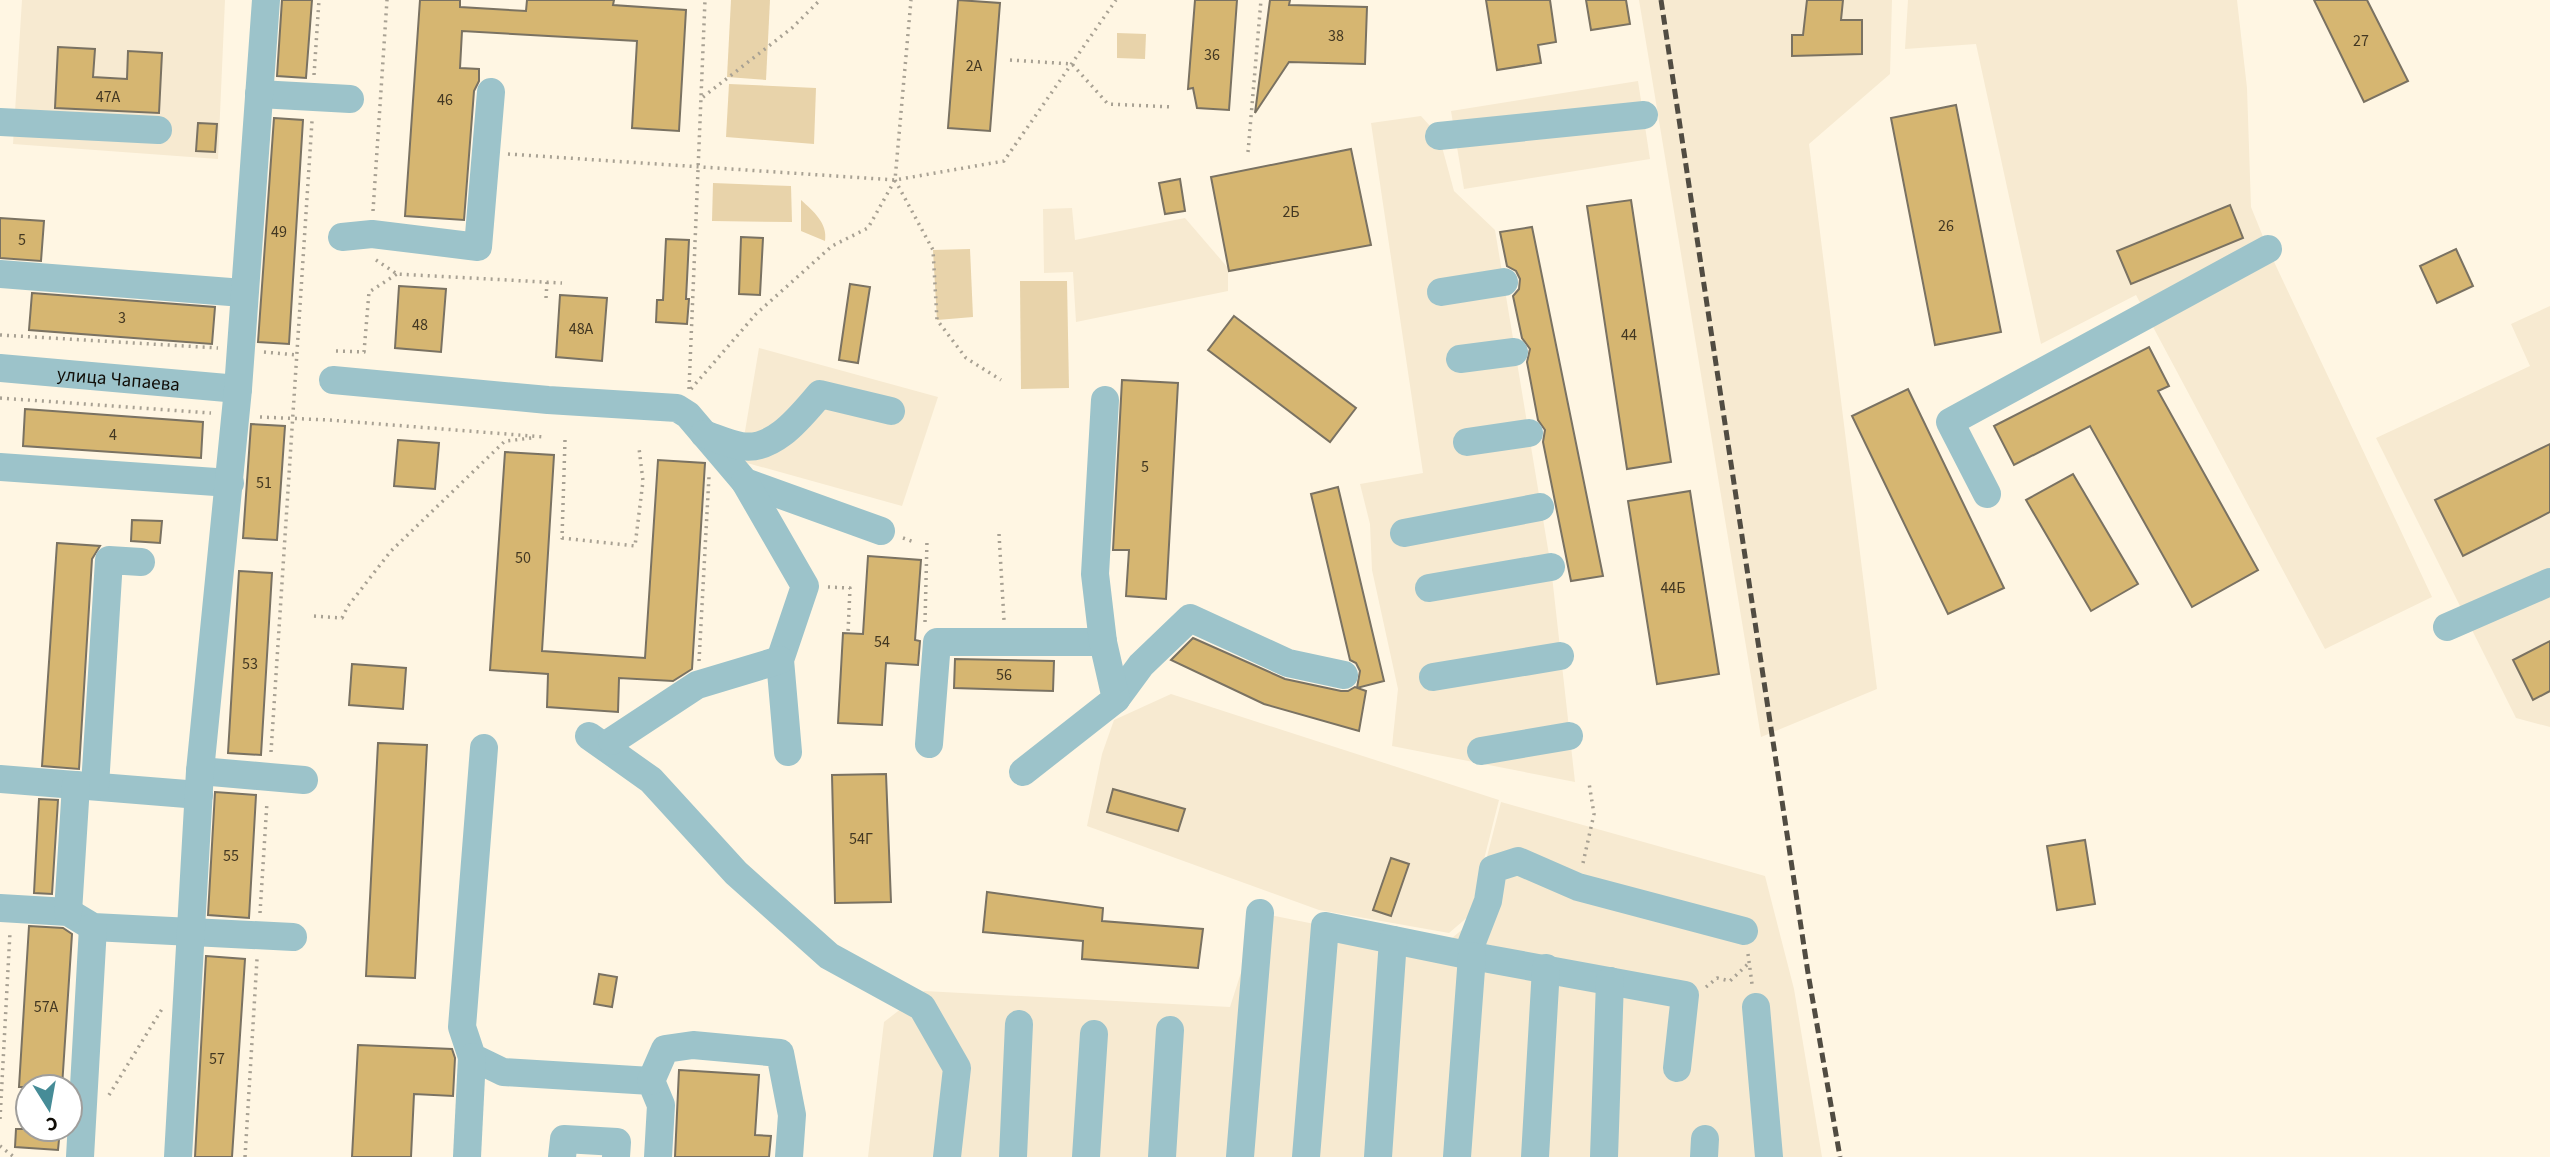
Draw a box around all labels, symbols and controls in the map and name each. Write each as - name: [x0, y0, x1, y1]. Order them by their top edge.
- house number: 38: [1328, 25, 1344, 47]
- house number: 27: [2353, 30, 2369, 52]
- house number: 36: [1204, 44, 1220, 66]
- house number: 2А: [966, 55, 983, 77]
- house number: 47А: [96, 86, 121, 108]
- house number: 46: [437, 89, 453, 111]
- house number: 2Б: [1282, 201, 1300, 223]
- house number: 26: [1938, 215, 1954, 237]
- house number: 49: [271, 221, 287, 243]
- house number: 5: [18, 229, 26, 251]
- house number: 3: [118, 307, 126, 329]
- house number: 48: [412, 314, 428, 336]
- house number: 48А: [569, 318, 594, 340]
- house number: 44: [1621, 324, 1637, 346]
- street label: улица Чапаева: [56, 361, 181, 399]
- house number: 4: [109, 424, 117, 446]
- house number: 5: [1141, 456, 1149, 478]
- house number: 51: [256, 472, 272, 494]
- house number: 50: [515, 547, 531, 569]
- house number: 44Б: [1660, 577, 1686, 599]
- house number: 54: [874, 631, 890, 653]
- house number: 53: [242, 653, 258, 675]
- house number: 56: [996, 664, 1012, 686]
- house number: 54Г: [849, 828, 873, 850]
- house number: 55: [223, 845, 239, 867]
- house number: 57А: [34, 996, 59, 1018]
- house number: 57: [209, 1048, 225, 1070]
- north arrow: [14, 1073, 84, 1143]
- text: С: [44, 1109, 60, 1138]

